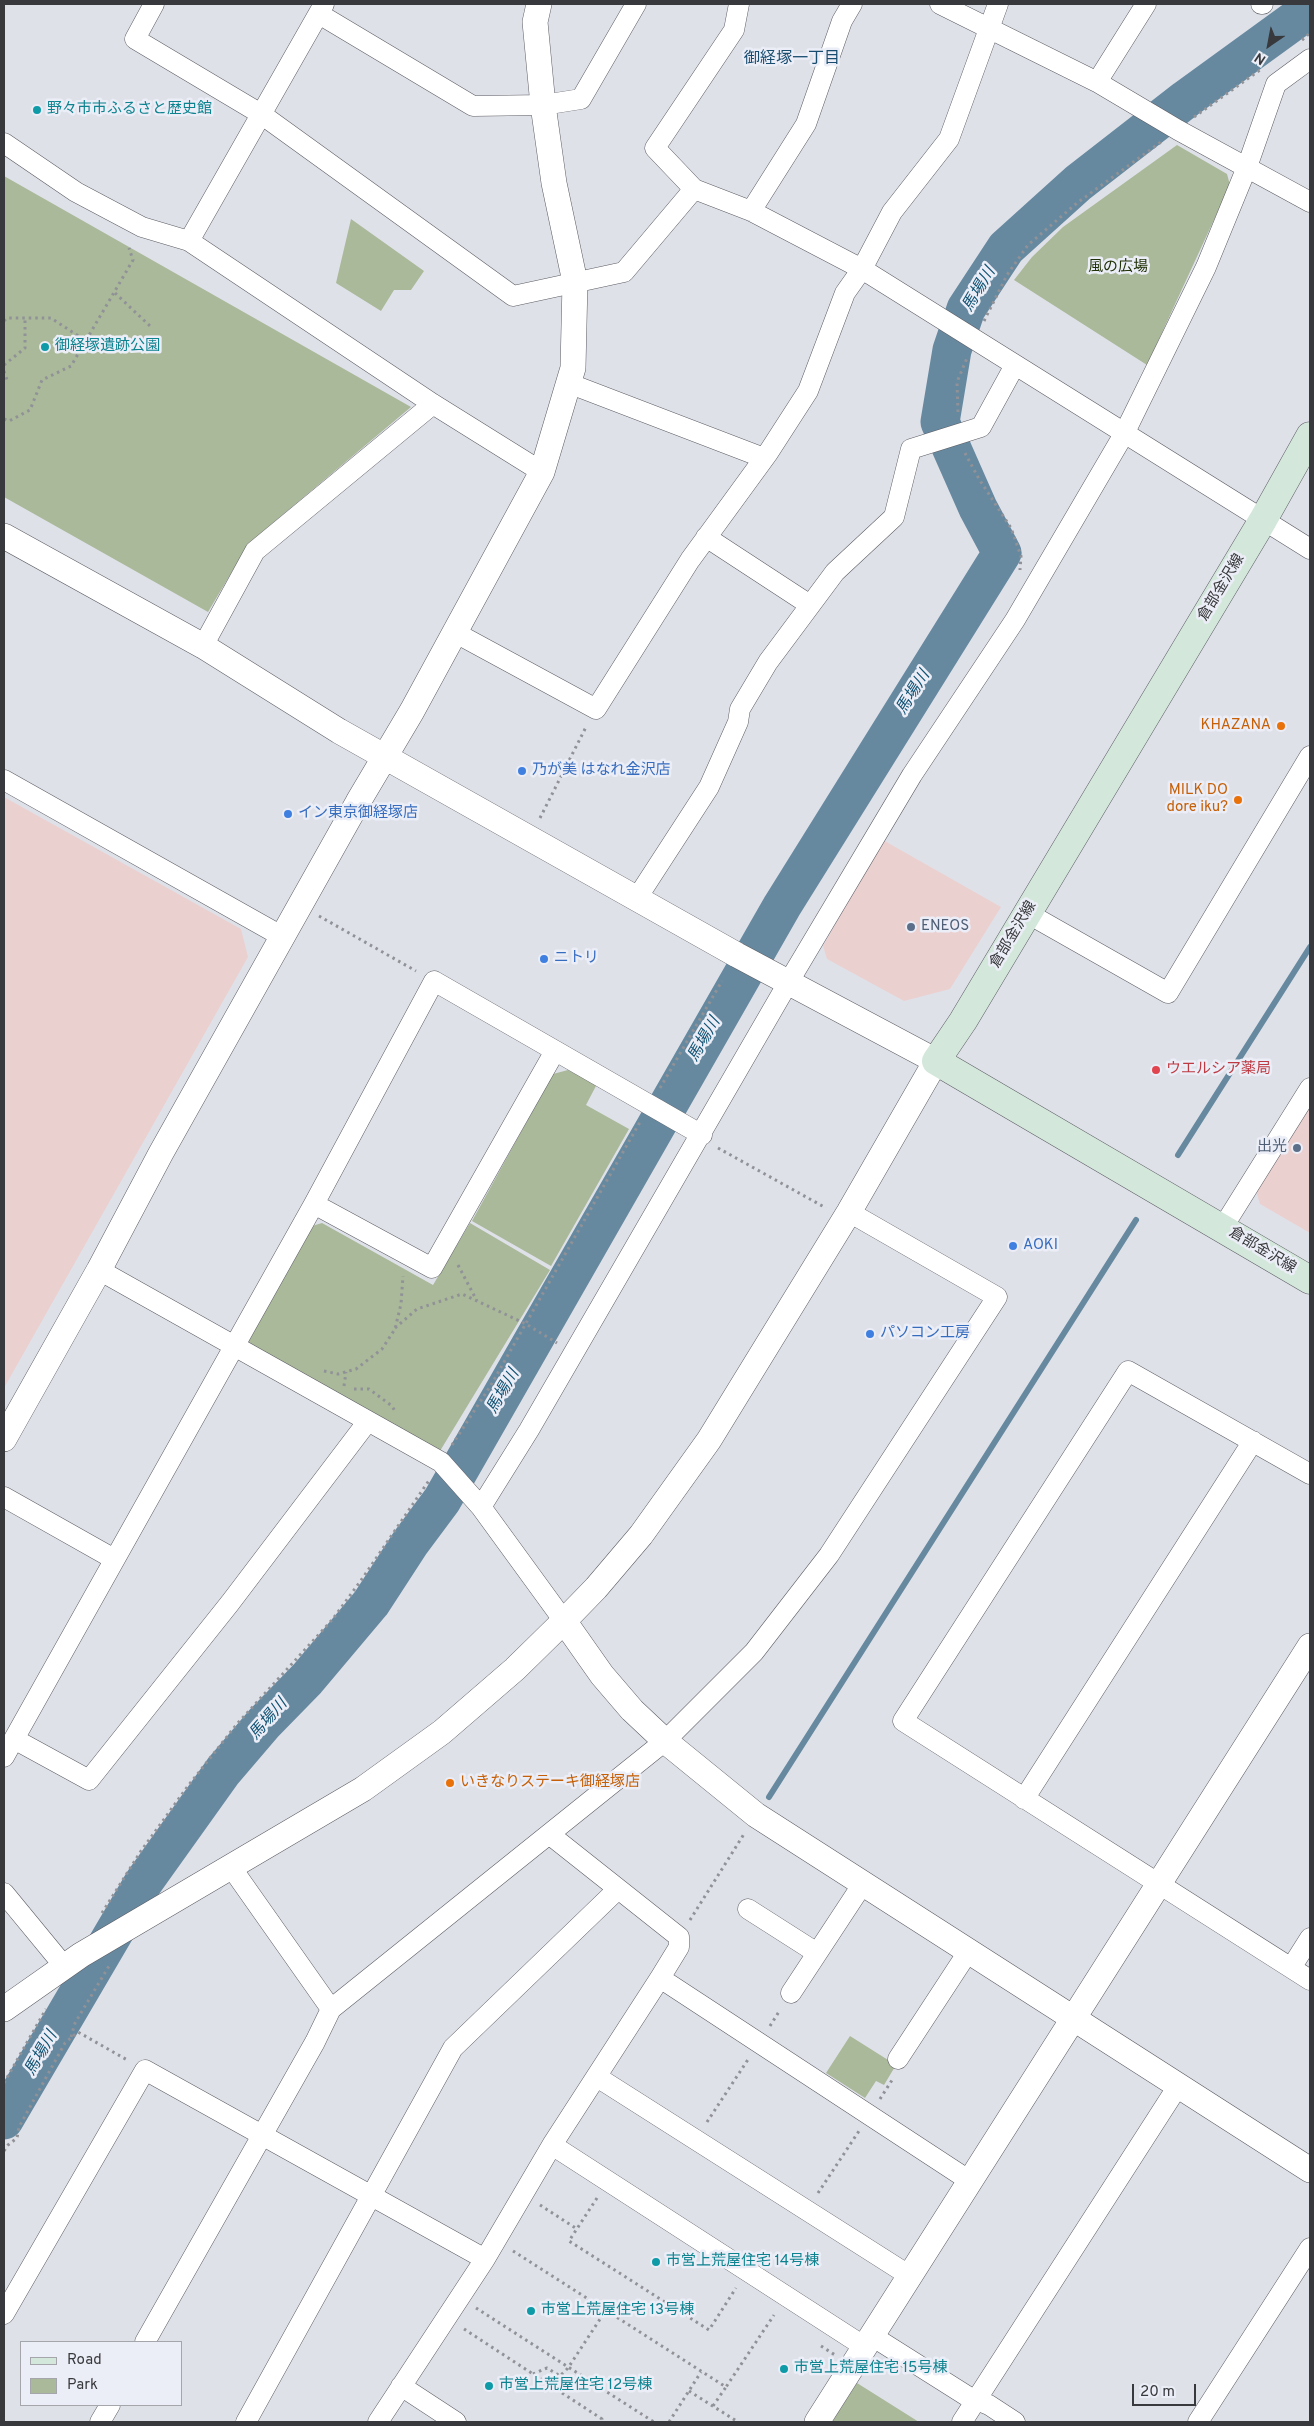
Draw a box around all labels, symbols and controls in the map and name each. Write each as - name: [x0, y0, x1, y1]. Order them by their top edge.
- north arrow: [1244, 20, 1294, 70]
- text: N: [1252, 48, 1269, 68]
- district label: 御経塚一丁目: [744, 50, 840, 70]
- place label: 野々市市ふるさと歴史館: [47, 101, 212, 119]
- marker: 野々市市ふるさと歴史館: [31, 104, 43, 116]
- park label: 風の広場: [1088, 259, 1148, 277]
- water label: 馬場川: [959, 264, 1001, 316]
- place label: 御経塚遺跡公園: [55, 338, 160, 356]
- marker: 御経塚遺跡公園: [39, 341, 51, 353]
- street label: 倉部金沢線: [1195, 551, 1249, 625]
- water label: 馬場川: [893, 668, 935, 718]
- place label: KHAZANA: [1201, 717, 1271, 735]
- marker: KHAZANA: [1275, 720, 1287, 732]
- place label: 乃が美 はなれ金沢店: [532, 762, 671, 780]
- marker: 乃が美 はなれ金沢店: [516, 765, 528, 777]
- place label: MILK DO dore iku?: [1167, 782, 1228, 817]
- marker: MILK DO dore iku?: [1232, 794, 1244, 806]
- place label: イン東京御経塚店: [298, 805, 418, 823]
- marker: イン東京御経塚店: [282, 808, 294, 820]
- street label: 倉部金沢線: [987, 898, 1041, 972]
- place label: ENEOS: [921, 918, 969, 936]
- marker: ENEOS: [905, 921, 917, 933]
- place label: ニトリ: [554, 950, 599, 968]
- marker: ニトリ: [538, 953, 550, 965]
- water label: 馬場川: [685, 1014, 725, 1066]
- place label: ウエルシア薬局: [1166, 1061, 1271, 1079]
- marker: ウエルシア薬局: [1150, 1064, 1162, 1076]
- place label: 出光: [1257, 1139, 1287, 1157]
- marker: 出光: [1291, 1142, 1303, 1154]
- street label: 倉部金沢線: [1225, 1224, 1299, 1278]
- place label: AOKI: [1023, 1237, 1058, 1255]
- marker: AOKI: [1007, 1240, 1019, 1252]
- place label: パソコン工房: [880, 1325, 970, 1343]
- marker: パソコン工房: [864, 1328, 876, 1340]
- water label: 馬場川: [484, 1366, 524, 1418]
- water label: 馬場川: [246, 1696, 292, 1744]
- place label: いきなりステーキ御経塚店: [460, 1774, 640, 1792]
- marker: いきなりステーキ御経塚店: [444, 1777, 456, 1789]
- water label: 馬場川: [22, 2028, 62, 2080]
- place label: 市営上荒屋住宅 14号棟: [666, 2253, 819, 2271]
- marker: 市営上荒屋住宅 14号棟: [650, 2256, 662, 2268]
- place label: 市営上荒屋住宅 13号棟: [541, 2302, 694, 2320]
- marker: 市営上荒屋住宅 13号棟: [525, 2305, 537, 2317]
- legend: [20, 2341, 182, 2406]
- text: Road: [67, 2351, 102, 2370]
- place label: 市営上荒屋住宅 15号棟: [794, 2360, 947, 2378]
- marker: 市営上荒屋住宅 15号棟: [778, 2363, 790, 2375]
- scale bar: [1134, 2374, 1198, 2406]
- text: Park: [67, 2376, 98, 2395]
- place label: 市営上荒屋住宅 12号棟: [499, 2377, 652, 2395]
- marker: 市営上荒屋住宅 12号棟: [483, 2380, 495, 2392]
- text: 20 m: [1140, 2383, 1175, 2402]

